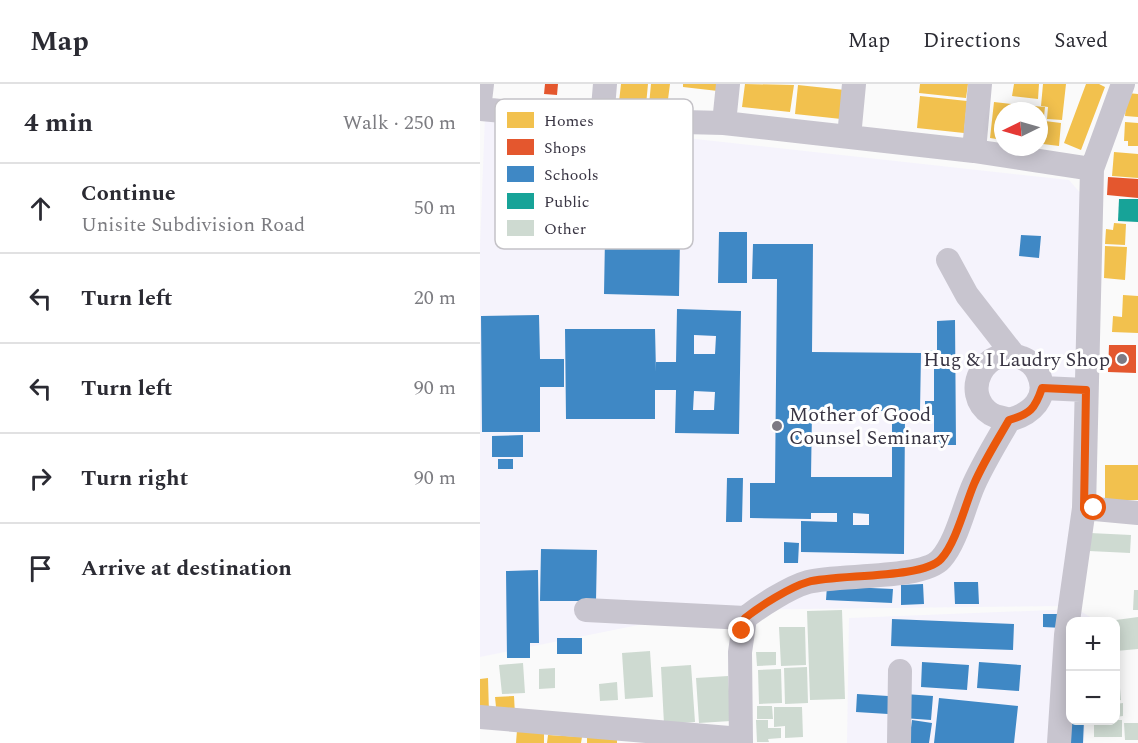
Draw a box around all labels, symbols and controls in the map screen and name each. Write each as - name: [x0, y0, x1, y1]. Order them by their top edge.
- text: Map: [30, 20, 89, 63]
- text: Map: [848, 25, 890, 57]
- text: Directions: [923, 25, 1021, 57]
- text: Saved: [1054, 25, 1108, 57]
- legend: [495, 99, 693, 249]
- north arrow: [994, 102, 1048, 156]
- text: 4 min: [24, 103, 93, 143]
- text: Walk · 250 m: [343, 108, 456, 138]
- text: Homes: [544, 109, 594, 133]
- text: Shops: [544, 136, 586, 160]
- text: Schools: [544, 163, 599, 187]
- text: Continue: [81, 177, 176, 210]
- text: Public: [544, 190, 590, 214]
- icon: ahead: [24, 192, 57, 225]
- text: 50 m: [414, 193, 456, 223]
- text: Unisite Subdivision Road: [81, 210, 305, 240]
- text: Other: [544, 217, 586, 241]
- icon: left: [24, 282, 57, 315]
- text: Turn left: [81, 282, 173, 315]
- text: 20 m: [414, 283, 456, 313]
- place label: Hug & I Laudry Shop: [923, 345, 1110, 375]
- marker: Hug & I Laudry Shop: [1115, 352, 1129, 366]
- icon: left: [24, 372, 57, 405]
- text: Turn left: [81, 372, 173, 405]
- text: 90 m: [414, 373, 456, 403]
- place label: Mother of Good Counsel Seminary: [789, 400, 951, 453]
- marker: Mother of Good Counsel Seminary: [770, 419, 784, 433]
- icon: right: [24, 462, 57, 495]
- text: Turn right: [81, 462, 188, 495]
- text: 90 m: [414, 463, 456, 493]
- route start: [1080, 494, 1106, 520]
- icon: arrive: [24, 552, 57, 585]
- text: Arrive at destination: [81, 552, 292, 585]
- route end: [728, 617, 754, 643]
- map controls: [1066, 617, 1120, 725]
- button: +: [1066, 617, 1120, 671]
- button: −: [1066, 671, 1120, 725]

